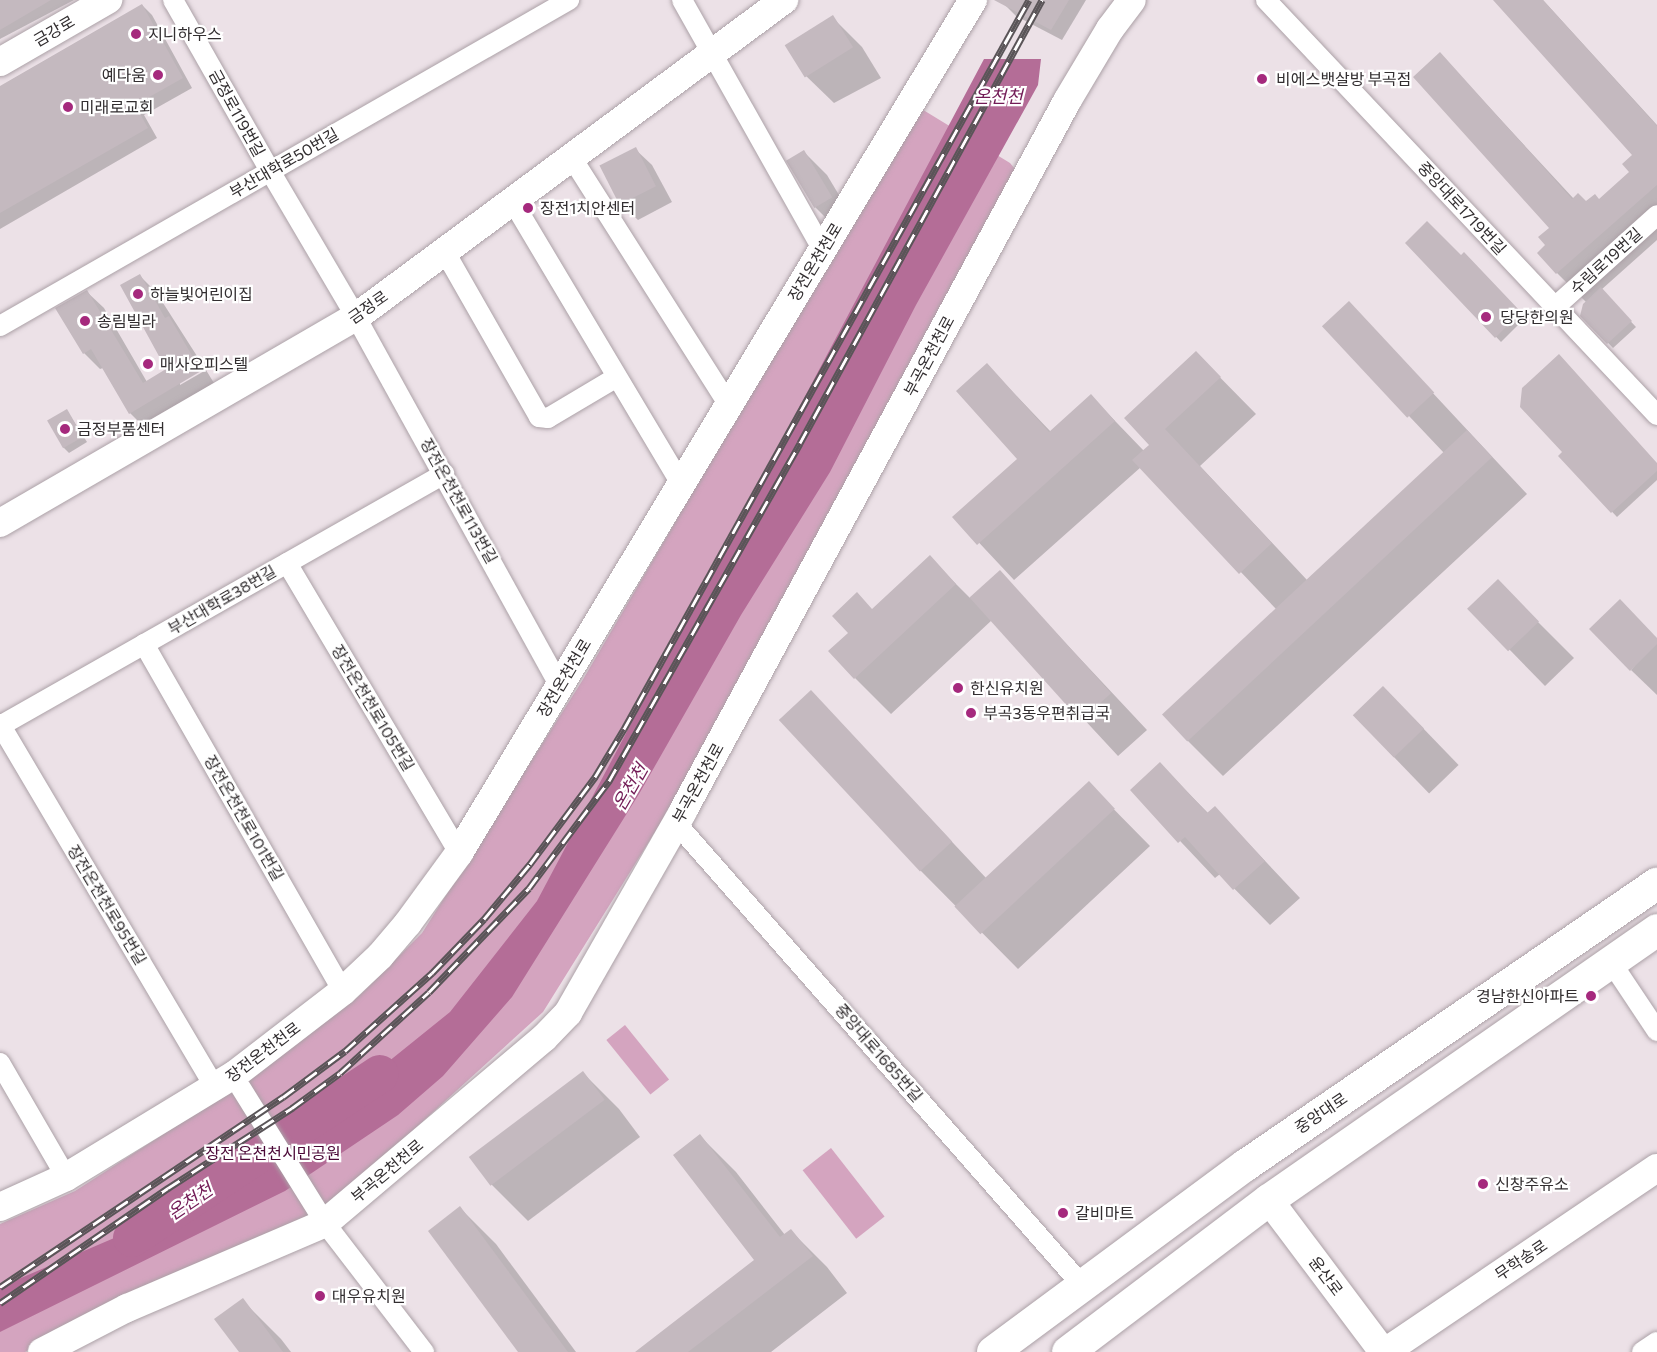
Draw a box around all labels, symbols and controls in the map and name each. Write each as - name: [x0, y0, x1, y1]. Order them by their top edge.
- street label: 금강로: [30, 12, 78, 50]
- place label: 지니하우스: [148, 24, 222, 44]
- marker: 지니하우스: [129, 27, 143, 41]
- place label: 예다움: [102, 65, 146, 85]
- street label: 금정로119번길: [205, 66, 269, 160]
- marker: 예다움: [151, 68, 165, 82]
- place label: 비에스뱃살방 부곡점: [1276, 69, 1412, 89]
- marker: 비에스뱃살방 부곡점: [1253, 70, 1271, 88]
- water label: 온천천: [973, 85, 1023, 107]
- place label: 미래로교회: [80, 97, 154, 117]
- marker: 미래로교회: [61, 100, 75, 114]
- street label: 부산대학로50번길: [226, 124, 342, 202]
- street label: 중앙대로1719번길: [1414, 158, 1510, 258]
- place label: 장전1치안센터: [540, 198, 635, 218]
- marker: 장전1치안센터: [521, 201, 535, 215]
- street label: 장전온천천로: [784, 219, 846, 305]
- street label: 수림로19번길: [1566, 224, 1646, 298]
- place label: 하늘빛어린이집: [150, 284, 253, 304]
- street label: 금정로: [344, 286, 392, 328]
- marker: 하늘빛어린이집: [131, 287, 145, 301]
- place label: 당당한의원: [1500, 307, 1574, 327]
- marker: 당당한의원: [1477, 308, 1495, 326]
- place label: 송림빌라: [97, 311, 156, 331]
- street label: 부곡온천천로: [900, 313, 958, 399]
- marker: 송림빌라: [78, 314, 92, 328]
- place label: 매사오피스텔: [160, 354, 248, 374]
- marker: 매사오피스텔: [141, 357, 155, 371]
- place label: 금정부품센터: [77, 419, 165, 439]
- marker: 금정부품센터: [58, 422, 72, 436]
- street label: 장전온천천로113번길: [417, 435, 501, 567]
- street label: 부산대학로38번길: [164, 561, 280, 639]
- street label: 장전온천천로: [533, 635, 595, 721]
- street label: 장전온천천로105번길: [328, 641, 418, 775]
- place label: 한신유치원: [970, 678, 1044, 698]
- marker: 한신유치원: [951, 681, 965, 695]
- place label: 부곡3동우편취급국: [983, 703, 1110, 723]
- marker: 부곡3동우편취급국: [964, 706, 978, 720]
- street label: 부곡온천천로: [668, 740, 728, 826]
- street label: 장전온천천로101번길: [200, 752, 288, 884]
- water label: 온천천: [608, 760, 652, 814]
- street label: 장전온천천로95번길: [64, 841, 150, 969]
- place label: 경남한신아파트: [1476, 986, 1579, 1006]
- marker: 경남한신아파트: [1584, 989, 1598, 1003]
- street label: 중앙대로1685번길: [831, 1000, 927, 1106]
- street label: 장전온천천로: [222, 1018, 304, 1086]
- street label: 중앙대로: [1291, 1089, 1351, 1137]
- street label: 부곡온천천로: [347, 1135, 427, 1207]
- park label: 장전 온천천시민공원: [205, 1143, 341, 1163]
- place label: 신창주유소: [1495, 1174, 1569, 1194]
- marker: 신창주유소: [1476, 1177, 1490, 1191]
- water label: 온천천: [163, 1178, 217, 1224]
- place label: 갈비마트: [1075, 1203, 1134, 1223]
- marker: 갈비마트: [1056, 1206, 1070, 1220]
- street label: 무학송로: [1491, 1236, 1551, 1284]
- street label: 윤산로: [1305, 1253, 1347, 1299]
- place label: 대우유치원: [332, 1286, 406, 1306]
- marker: 대우유치원: [313, 1289, 327, 1303]

